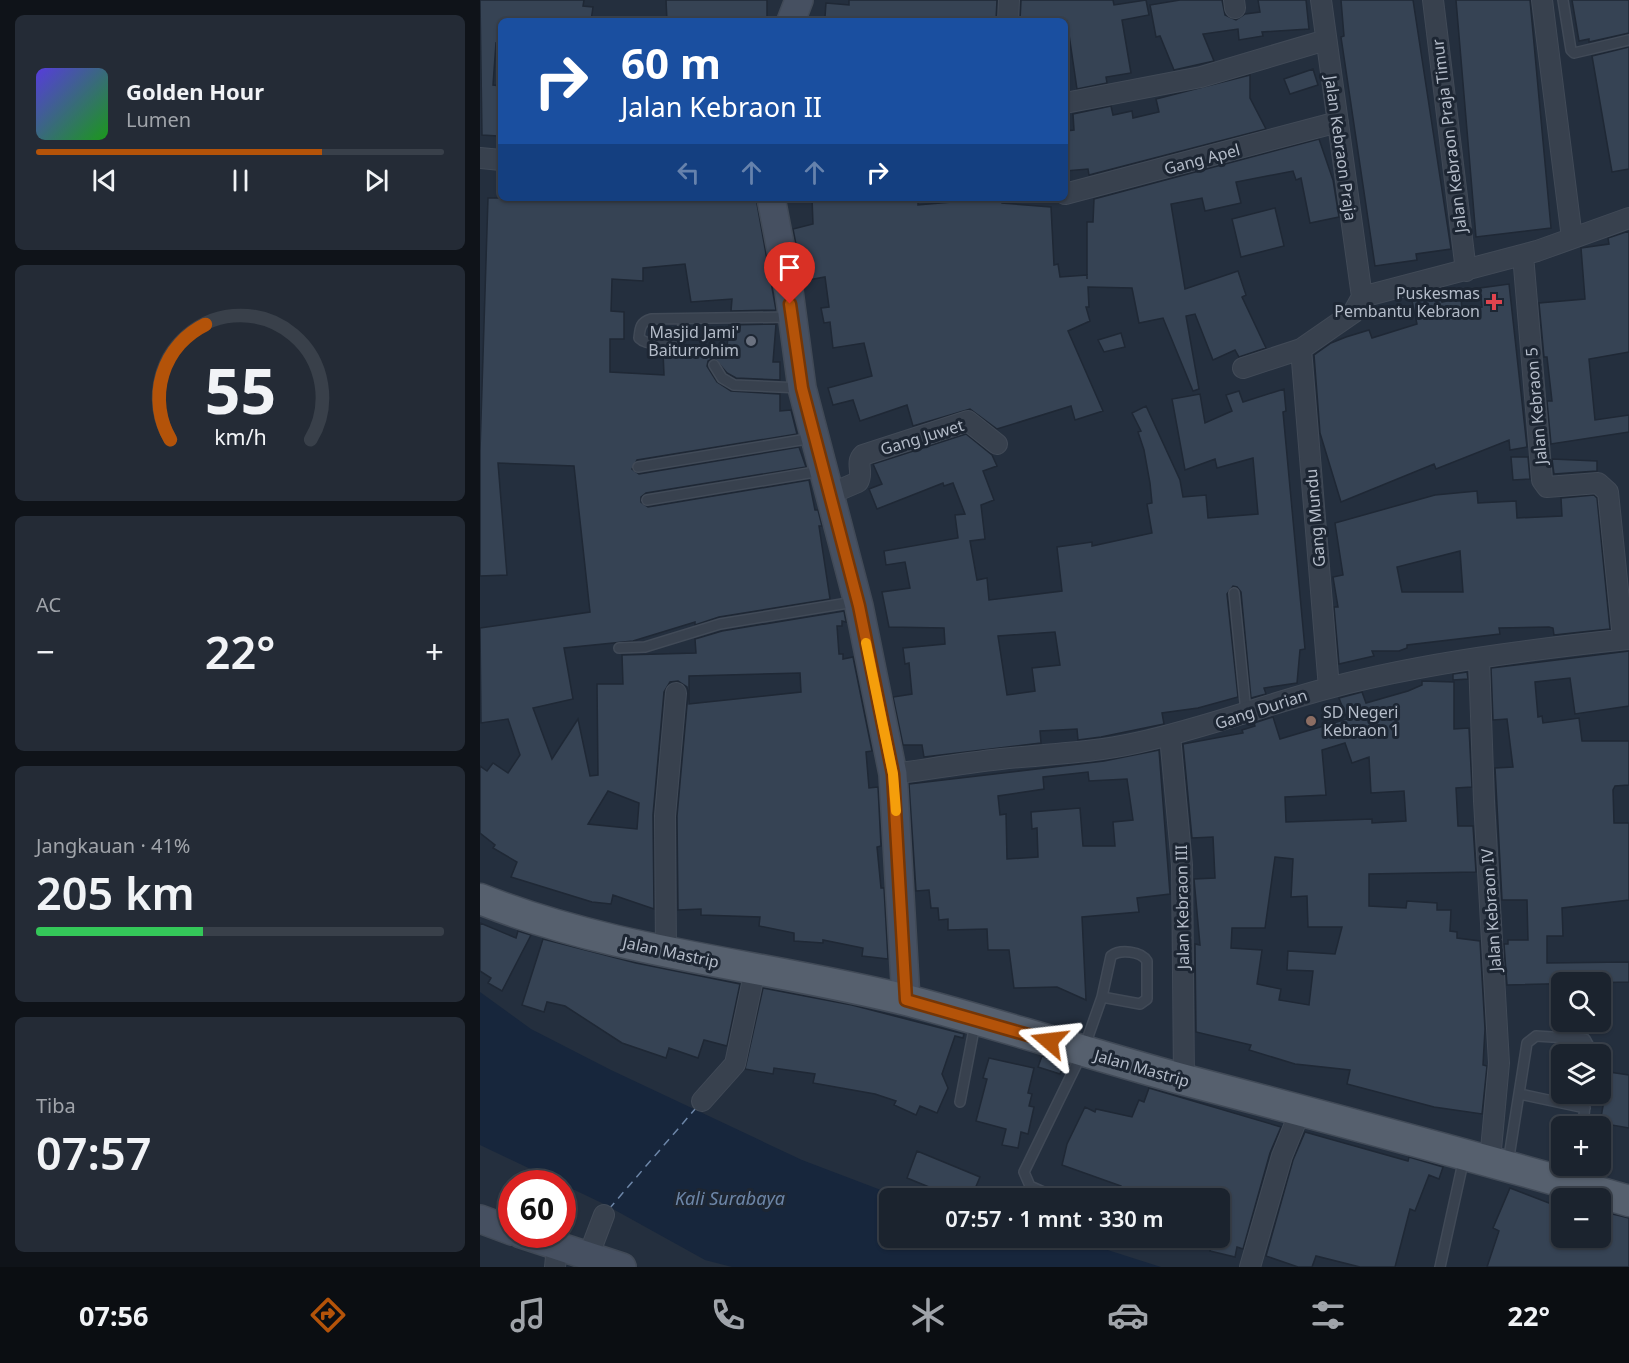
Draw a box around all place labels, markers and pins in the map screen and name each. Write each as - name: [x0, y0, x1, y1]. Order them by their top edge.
- pin: [764, 242, 815, 304]
- place label: Puskesmas Pembantu Kebraon: [1334, 282, 1480, 322]
- marker: Puskesmas Pembantu Kebraon: [1485, 293, 1503, 311]
- place label: Masjid Jami' Baiturrohim: [648, 321, 739, 361]
- marker: Masjid Jami' Baiturrohim: [744, 334, 758, 348]
- place label: SD Negeri Kebraon 1: [1323, 701, 1400, 741]
- marker: SD Negeri Kebraon 1: [1304, 714, 1318, 728]

